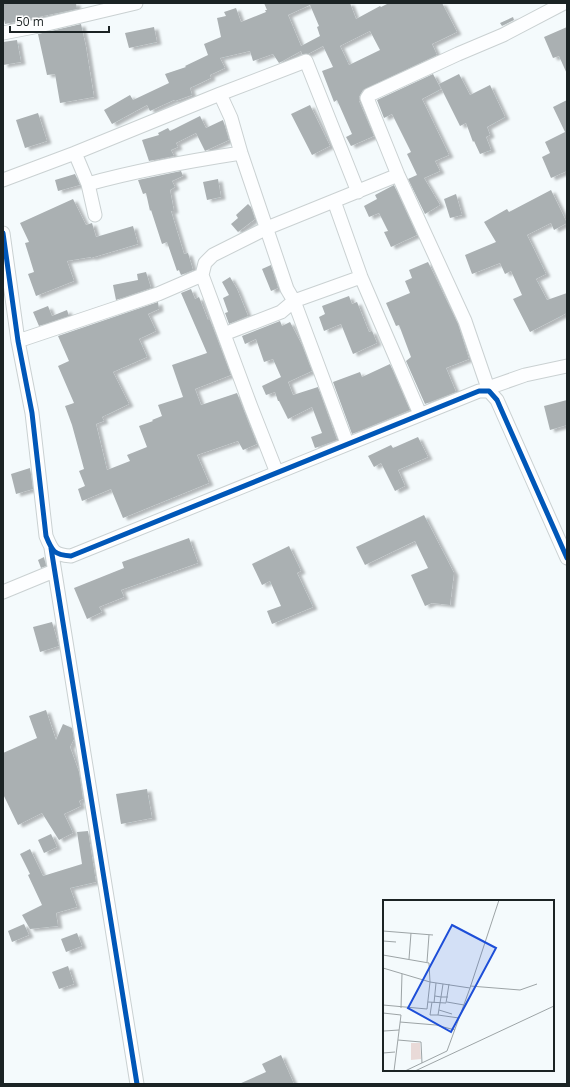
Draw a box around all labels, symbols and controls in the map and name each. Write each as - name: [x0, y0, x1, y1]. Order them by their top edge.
- scale bar: [10, 8, 109, 34]
- text: 50 m: [16, 13, 44, 30]
- inset map: [383, 900, 554, 1071]

